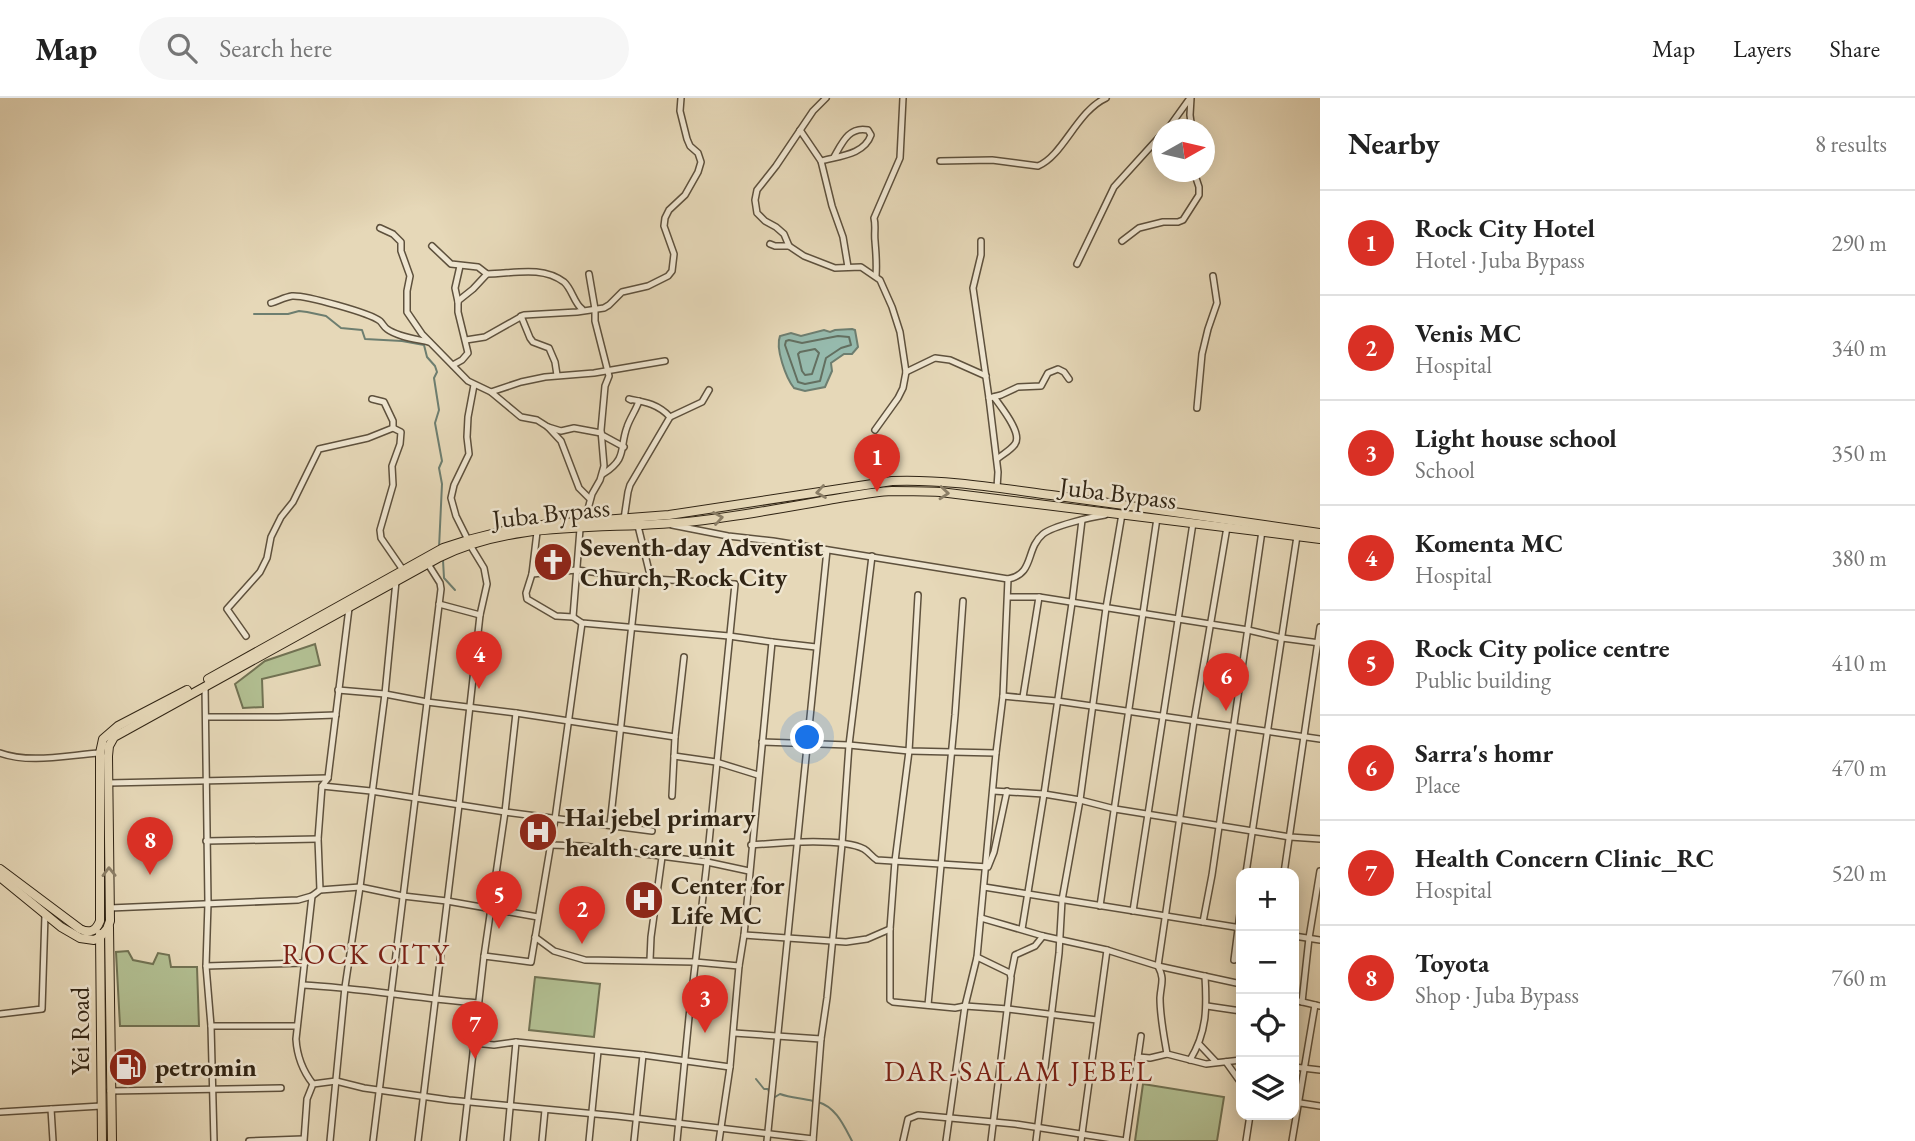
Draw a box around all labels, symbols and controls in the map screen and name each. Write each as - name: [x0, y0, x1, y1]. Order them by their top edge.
- search box: [139, 17, 629, 80]
- text: Map: [35, 27, 97, 70]
- icon: search: [163, 29, 201, 67]
- text: Search here: [219, 31, 332, 65]
- text: Map: [1652, 33, 1695, 64]
- text: Layers: [1733, 33, 1792, 64]
- text: Share: [1830, 33, 1880, 64]
- north arrow: [1152, 119, 1215, 182]
- text: Nearby: [1348, 124, 1440, 163]
- text: 8 results: [1815, 129, 1887, 159]
- text: Rock City Hotel: [1415, 211, 1595, 245]
- text: 1: [1365, 228, 1377, 258]
- text: 290 m: [1831, 228, 1887, 258]
- text: Hotel · Juba Bypass: [1415, 245, 1585, 275]
- text: Venis MC: [1415, 316, 1521, 350]
- text: 2: [1365, 333, 1377, 363]
- text: 340 m: [1831, 333, 1887, 363]
- text: Hospital: [1415, 350, 1492, 380]
- text: Light house school: [1415, 421, 1617, 455]
- pin: 1: [854, 434, 900, 492]
- text: 3: [1365, 438, 1377, 468]
- text: 350 m: [1831, 438, 1887, 468]
- text: School: [1415, 455, 1475, 485]
- street label: Juba Bypass: [1055, 469, 1179, 517]
- one-way arrow: [815, 484, 827, 499]
- one-way arrow: [939, 485, 950, 500]
- street label: Juba Bypass: [489, 490, 611, 536]
- one-way arrow: [713, 511, 724, 526]
- text: Komenta MC: [1415, 526, 1563, 560]
- place label: Seventh-day Adventist Church, Rock City: [580, 530, 823, 594]
- church icon: Seventh-day Adventist Church, Rock City: [532, 541, 574, 583]
- text: 4: [1365, 543, 1377, 573]
- text: 380 m: [1831, 543, 1887, 573]
- text: Hospital: [1415, 560, 1492, 590]
- pin: 4: [456, 631, 502, 689]
- text: Rock City police centre: [1415, 631, 1670, 665]
- text: 5: [1365, 648, 1377, 678]
- text: 410 m: [1831, 648, 1887, 678]
- pin: 6: [1203, 653, 1249, 711]
- text: Public building: [1415, 665, 1551, 695]
- your location: [790, 720, 824, 754]
- text: Sarra's homr: [1415, 736, 1553, 770]
- text: 6: [1365, 753, 1377, 783]
- text: 470 m: [1831, 753, 1887, 783]
- text: Place: [1415, 770, 1460, 800]
- place label: Hai jebel primary health care unit: [565, 800, 756, 864]
- hospital icon: Hai jebel primary health care unit: [517, 811, 559, 853]
- pin: 8: [127, 817, 173, 875]
- text: Health Concern Clinic_RC: [1415, 841, 1714, 875]
- text: 7: [1365, 858, 1377, 888]
- text: 520 m: [1831, 858, 1887, 888]
- one-way arrow: [101, 866, 117, 876]
- place label: Center for Life MC: [671, 868, 785, 932]
- map controls: [1236, 868, 1299, 1120]
- button: +: [1236, 868, 1299, 931]
- pin: 5: [476, 871, 522, 929]
- text: Hospital: [1415, 875, 1492, 905]
- hospital icon: Center for Life MC: [623, 879, 665, 921]
- pin: 2: [559, 886, 605, 944]
- button: −: [1236, 931, 1299, 994]
- district label: ROCK CITY: [282, 936, 450, 972]
- text: Toyota: [1415, 946, 1489, 980]
- text: 8: [1365, 963, 1377, 993]
- text: 760 m: [1831, 963, 1887, 993]
- pin: 3: [682, 975, 728, 1033]
- text: Shop · Juba Bypass: [1415, 980, 1579, 1010]
- street label: Yei Road: [63, 986, 97, 1075]
- button: locate: [1236, 994, 1299, 1057]
- pin: 7: [452, 1001, 498, 1059]
- fuel station icon: petromin: [107, 1046, 149, 1088]
- place label: petromin: [155, 1050, 257, 1084]
- district label: DAR-SALAM JEBEL: [884, 1053, 1154, 1089]
- button: layers: [1236, 1057, 1299, 1120]

